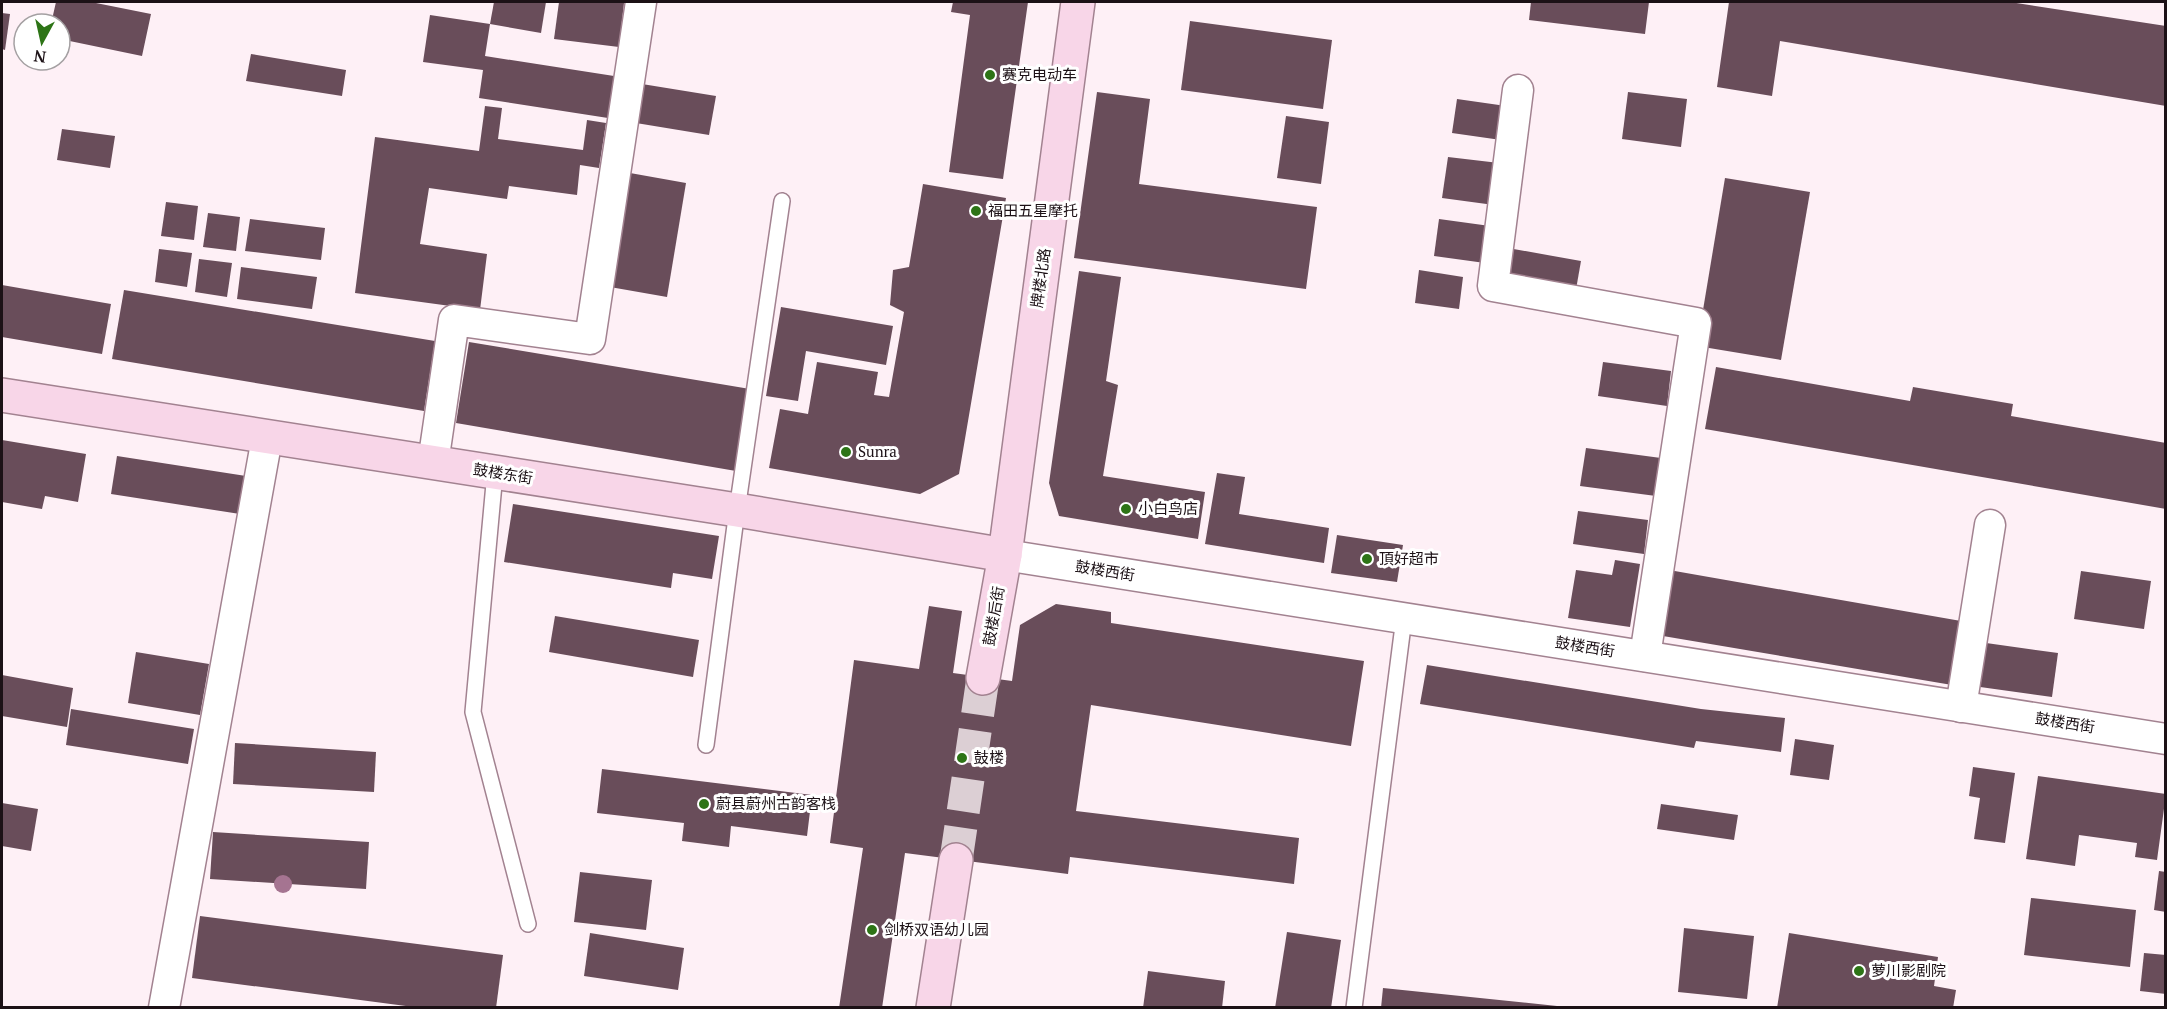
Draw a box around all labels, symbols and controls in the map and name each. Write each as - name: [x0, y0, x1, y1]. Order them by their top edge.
- north arrow: [12, 12, 72, 72]
- text: N: [32, 45, 47, 69]
- place label: 赛克电动车: [1002, 64, 1077, 84]
- marker: 赛克电动车: [983, 68, 997, 82]
- place label: 福田五星摩托: [988, 200, 1078, 220]
- marker: 福田五星摩托: [969, 204, 983, 218]
- street label: 牌楼北路: [1026, 247, 1054, 309]
- place label: Sunra: [858, 441, 897, 461]
- marker: Sunra: [839, 445, 853, 459]
- street label: 鼓楼东街: [472, 458, 534, 488]
- place label: 小白鸟店: [1138, 498, 1198, 518]
- marker: 小白鸟店: [1119, 502, 1133, 516]
- place label: 頂好超市: [1379, 548, 1439, 568]
- marker: 頂好超市: [1360, 552, 1374, 566]
- street label: 鼓楼西街: [1074, 555, 1136, 585]
- street label: 鼓楼后街: [978, 585, 1008, 647]
- street label: 鼓楼西街: [1554, 631, 1616, 661]
- street label: 鼓楼西街: [2034, 707, 2096, 737]
- place label: 鼓楼: [974, 747, 1004, 767]
- marker: 鼓楼: [955, 751, 969, 765]
- place label: 蔚县蔚州古韵客栈: [716, 793, 836, 813]
- marker: 蔚县蔚州古韵客栈: [697, 797, 711, 811]
- place label: 剑桥双语幼儿园: [884, 919, 989, 939]
- marker: 剑桥双语幼儿园: [865, 923, 879, 937]
- place label: 萝川影剧院: [1871, 960, 1946, 980]
- marker: 萝川影剧院: [1852, 964, 1866, 978]

